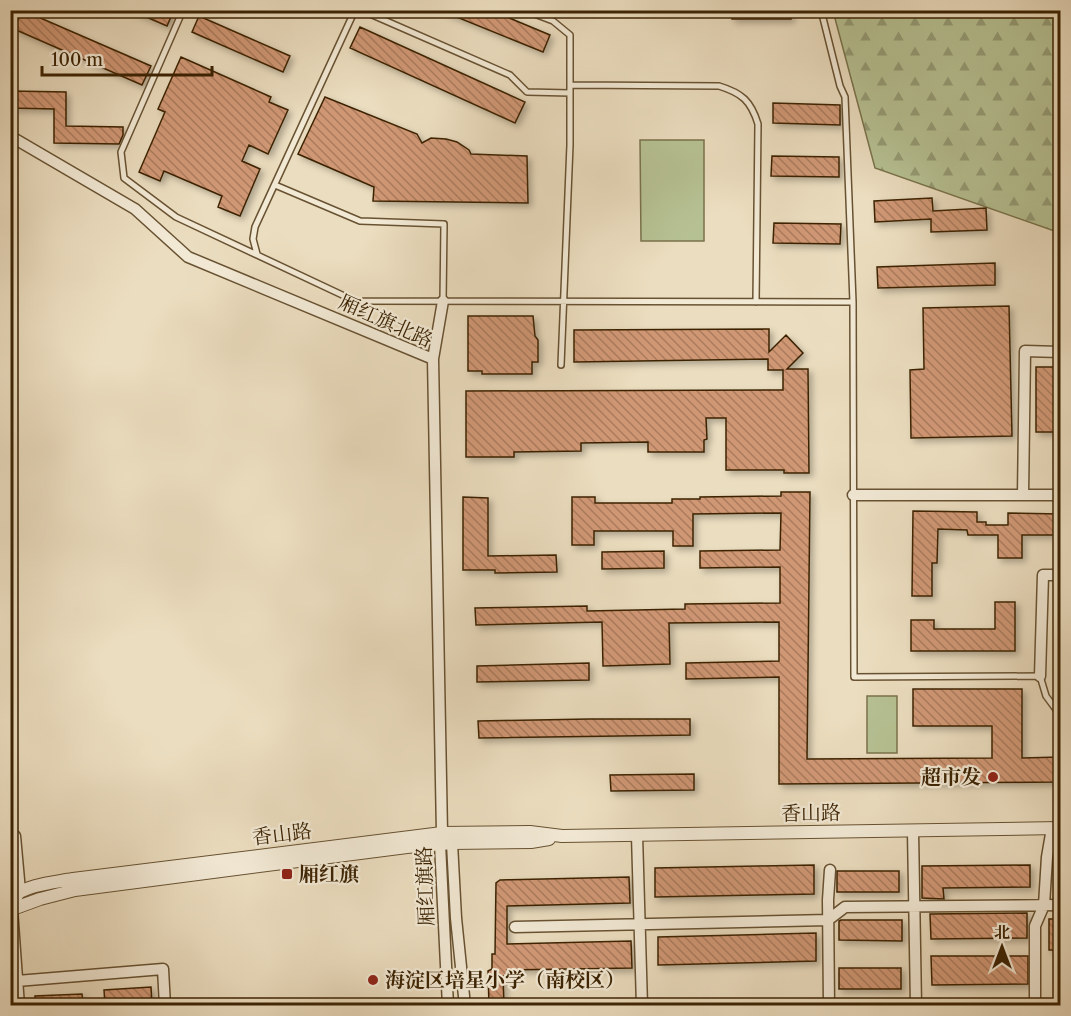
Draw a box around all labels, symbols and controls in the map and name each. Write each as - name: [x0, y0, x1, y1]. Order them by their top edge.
- scale bar: [42, 39, 212, 77]
- text: 100 m: [51, 49, 103, 71]
- street label: 厢红旗北路: [335, 290, 437, 352]
- place label: 超市发: [921, 765, 981, 789]
- marker: 超市发: [986, 770, 1000, 784]
- street label: 香山路: [781, 800, 841, 826]
- street label: 香山路: [251, 818, 313, 850]
- street label: 厢红旗路: [412, 846, 438, 926]
- place label: 厢红旗: [299, 862, 359, 886]
- marker: 厢红旗: [280, 867, 294, 881]
- north arrow: [972, 917, 1032, 977]
- text: 北: [994, 922, 1010, 942]
- place label: 海淀区培星小学（南校区）: [385, 968, 625, 992]
- marker: 海淀区培星小学（南校区）: [366, 973, 380, 987]

